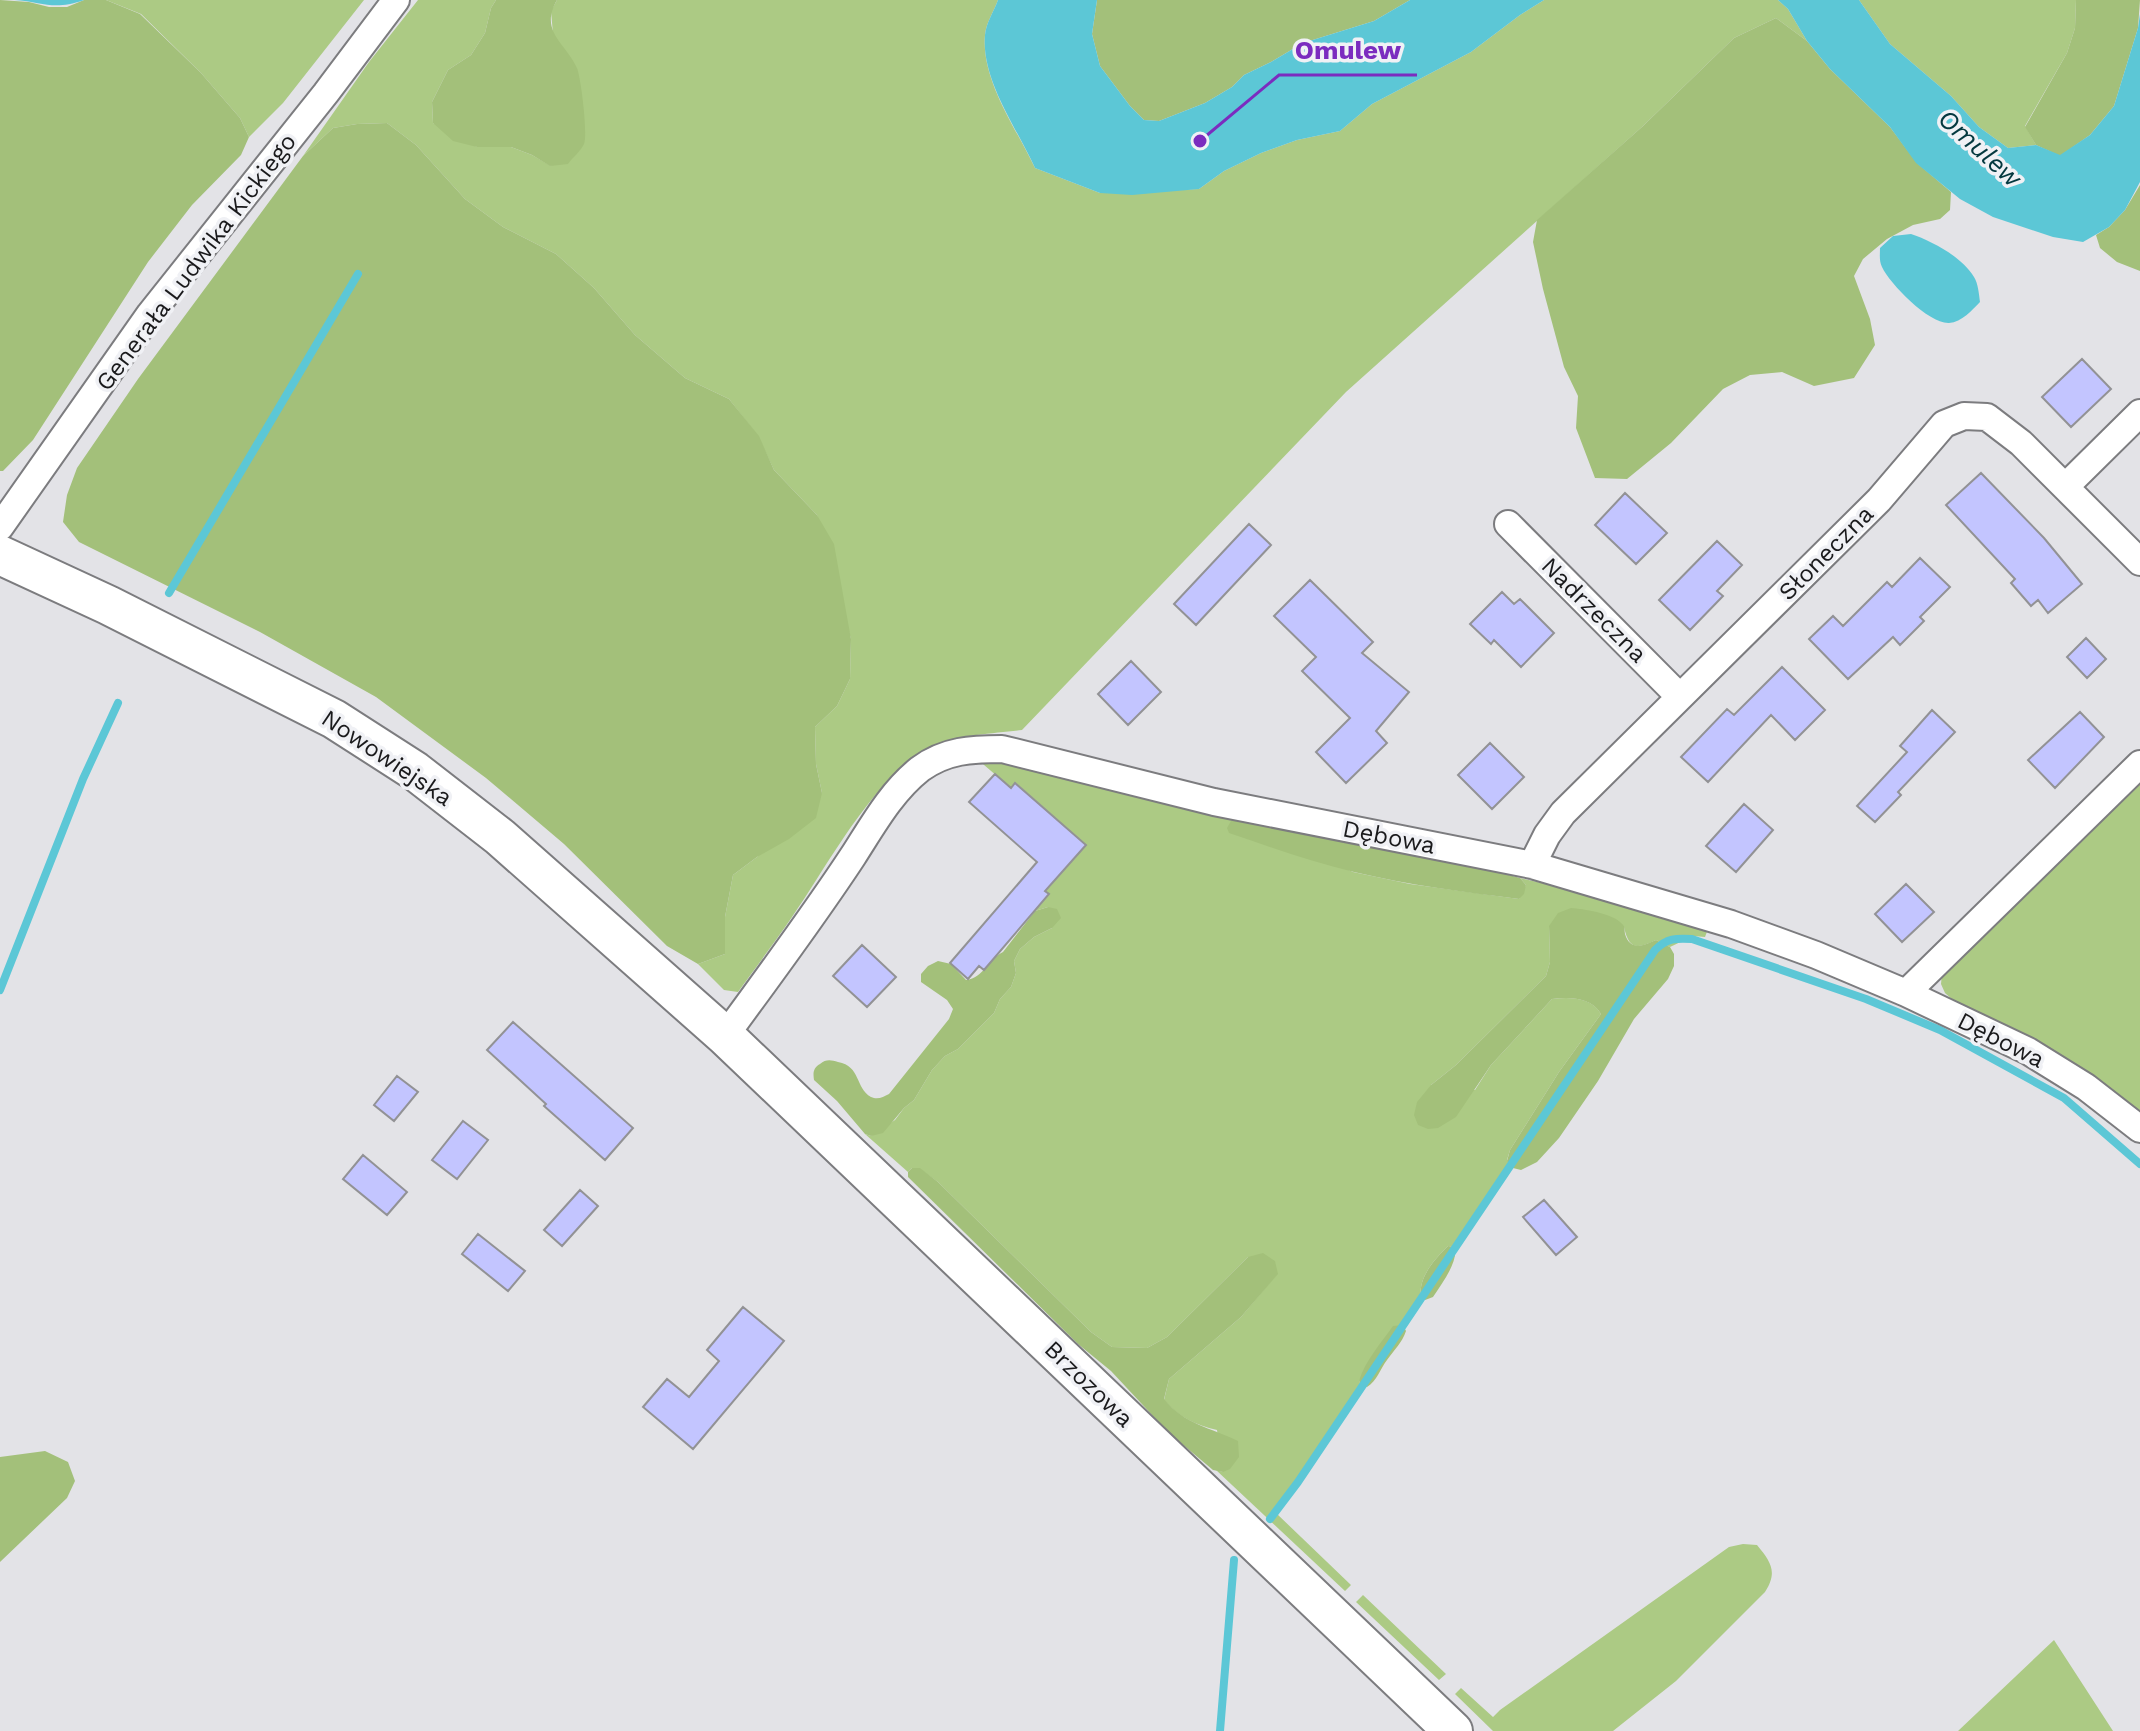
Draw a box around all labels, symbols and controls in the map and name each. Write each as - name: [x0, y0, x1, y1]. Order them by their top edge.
- callout: Omulew: [1279, 25, 1417, 75]
- text: Omulew: [1295, 35, 1402, 65]
- water label: Omulew: [1932, 103, 2029, 194]
- street label: Generała Ludwika Kickiego: [90, 128, 302, 396]
- street label: Słoneczna: [1773, 500, 1879, 606]
- street label: Nadrzeczna: [1536, 552, 1652, 668]
- street label: Nowowiejska: [316, 704, 458, 812]
- street label: Dębowa: [1340, 814, 1438, 860]
- street label: Dębowa: [1953, 1006, 2049, 1074]
- street label: Brzozowa: [1039, 1335, 1139, 1433]

